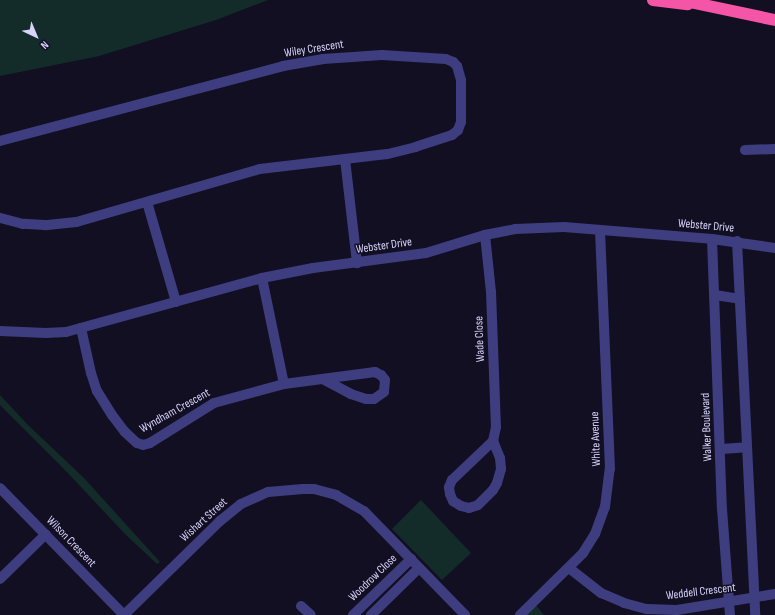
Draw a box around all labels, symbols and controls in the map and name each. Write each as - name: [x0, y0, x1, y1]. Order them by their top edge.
- north arrow: [16, 16, 56, 56]
- street label: Wiley Crescent: [283, 37, 345, 61]
- text: N: [38, 38, 51, 52]
- street label: Webster Drive: [677, 216, 735, 236]
- street label: Webster Drive: [355, 235, 413, 257]
- street label: Wade Close: [472, 316, 488, 362]
- street label: Wyndham Crescent: [137, 386, 213, 436]
- street label: Walker Boulevard: [699, 392, 715, 462]
- street label: White Avenue: [588, 411, 604, 467]
- street label: Wishart Street: [177, 495, 231, 545]
- street label: Wilson Crescent: [43, 514, 99, 570]
- street label: Woodrow Close: [346, 551, 400, 605]
- street label: Weddell Crescent: [665, 581, 737, 603]

